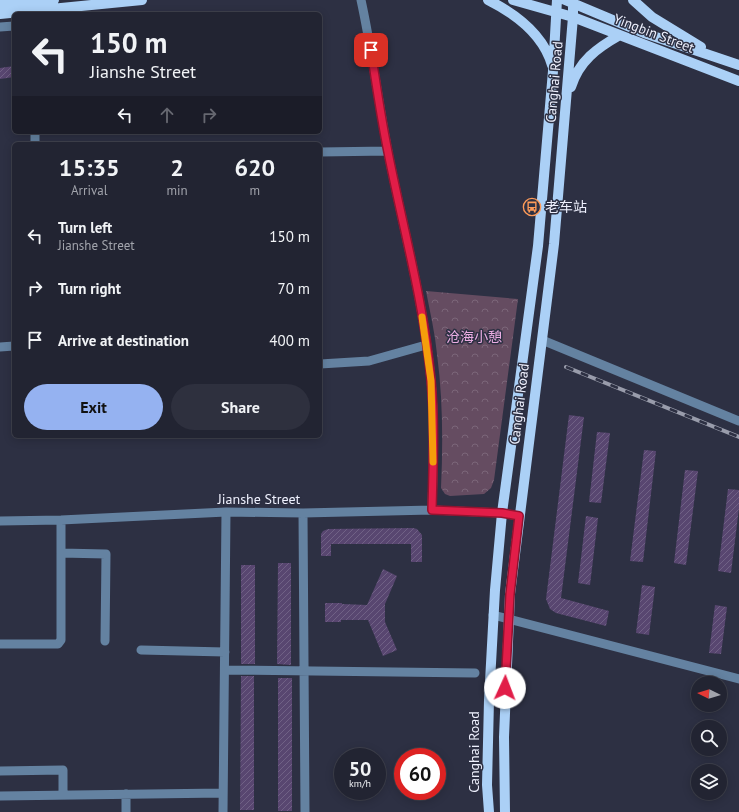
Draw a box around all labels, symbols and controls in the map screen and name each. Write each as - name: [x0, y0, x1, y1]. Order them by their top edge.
- street label: Yingbin Street: [611, 9, 697, 57]
- text: 150 m: [90, 24, 167, 61]
- icon: left: [24, 28, 76, 80]
- pin: [354, 33, 388, 67]
- icon: arrive: [360, 39, 382, 61]
- street label: Canghai Road: [541, 41, 567, 123]
- text: Jianshe Street: [90, 60, 196, 83]
- icon: left: [114, 104, 136, 126]
- icon: ahead: [156, 104, 178, 126]
- icon: right: [198, 104, 220, 126]
- text: 15:35: [59, 152, 120, 183]
- text: 2: [170, 152, 184, 183]
- text: 620: [234, 152, 275, 183]
- text: Arrival: [71, 182, 107, 199]
- text: min: [166, 182, 188, 199]
- text: m: [250, 182, 260, 199]
- bus stop icon: 老车站: [522, 197, 542, 217]
- place label: 老车站: [545, 198, 587, 216]
- text: Turn left: [58, 218, 112, 237]
- icon: left: [24, 225, 46, 247]
- text: 150 m: [269, 227, 310, 246]
- text: Jianshe Street: [58, 237, 135, 254]
- icon: right: [24, 277, 46, 299]
- text: Turn right: [58, 279, 121, 298]
- text: 70 m: [277, 279, 310, 298]
- park label: 沧海小憩: [446, 328, 502, 346]
- icon: arrive: [24, 329, 46, 351]
- text: Arrive at destination: [58, 331, 189, 350]
- text: 400 m: [269, 331, 310, 350]
- street label: Canghai Road: [505, 362, 533, 446]
- button: Exit: [24, 384, 163, 430]
- button: Share: [171, 384, 310, 430]
- street label: Jianshe Street: [217, 490, 301, 508]
- position arrow: [484, 667, 526, 709]
- north arrow: [691, 676, 727, 712]
- map controls: [691, 676, 727, 800]
- street label: Canghai Road: [465, 711, 483, 793]
- button: search: [691, 720, 727, 756]
- speed limit sign: 60: [394, 748, 446, 800]
- text: 50: [349, 756, 371, 782]
- button: layers: [691, 764, 727, 800]
- text: km/h: [349, 777, 371, 790]

